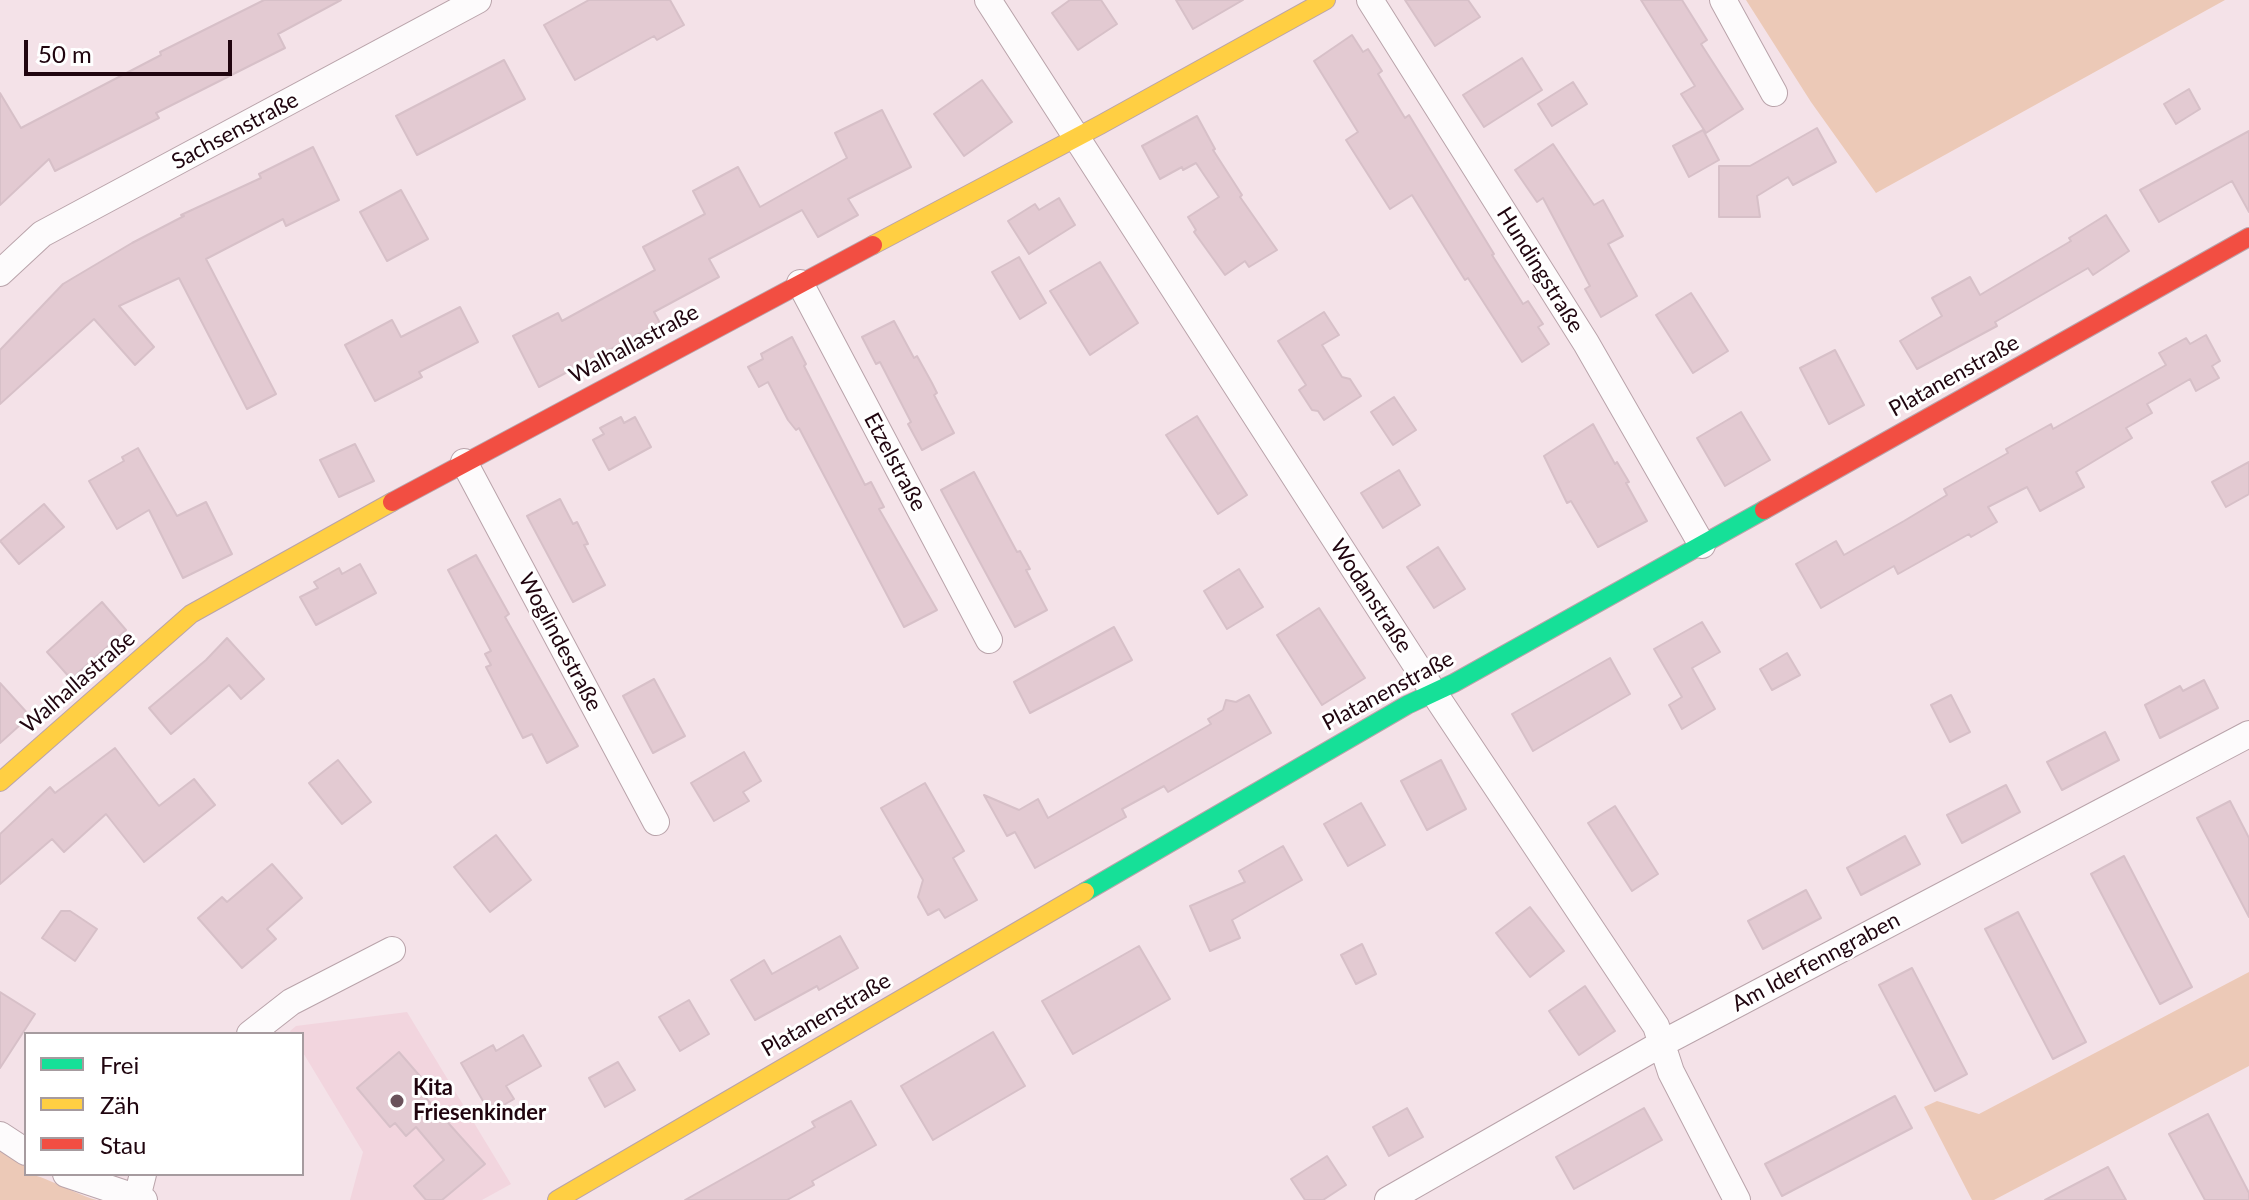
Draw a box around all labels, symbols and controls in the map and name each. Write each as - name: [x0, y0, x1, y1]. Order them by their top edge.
- scale bar: [28, 24, 236, 74]
- text: 50 m: [38, 39, 92, 68]
- street label: Sachsenstraße: [167, 87, 303, 175]
- street label: Hundingstraße: [1491, 202, 1589, 338]
- street label: Walhallastraße: [565, 299, 703, 389]
- street label: Platanenstraße: [1884, 329, 2024, 423]
- street label: Etzelstraße: [858, 408, 932, 516]
- street label: Wodanstraße: [1325, 534, 1417, 658]
- street label: Woglindestraße: [513, 568, 607, 716]
- street label: Walhallastraße: [15, 625, 141, 739]
- street label: Platanenstraße: [1318, 645, 1458, 737]
- street label: Am Iderfenngraben: [1728, 907, 1904, 1017]
- street label: Platanenstraße: [757, 967, 895, 1063]
- legend: [24, 1032, 304, 1176]
- text: Frei: [100, 1050, 139, 1079]
- place label: Kita Friesenkinder: [413, 1075, 546, 1126]
- text: Zäh: [100, 1090, 140, 1119]
- marker: Kita Friesenkinder: [388, 1092, 406, 1110]
- text: Stau: [100, 1130, 146, 1159]

